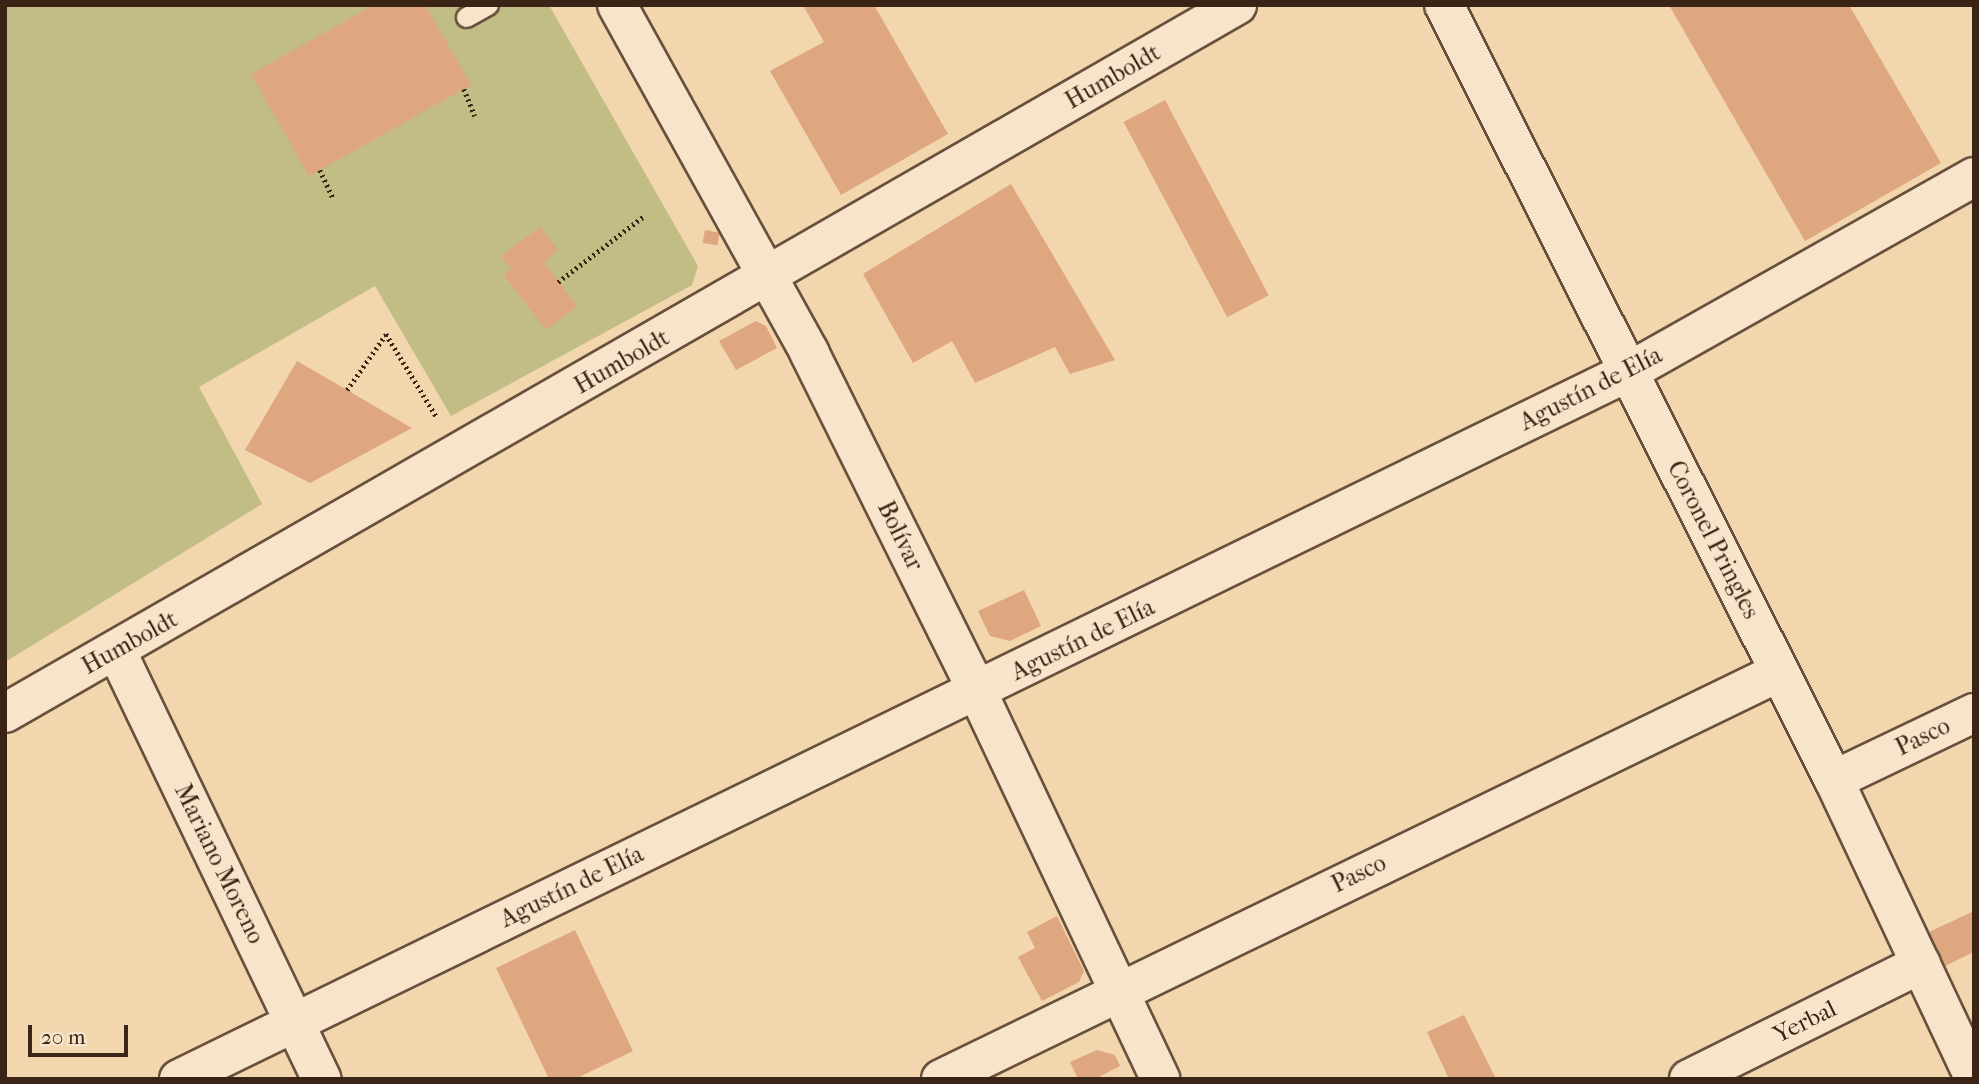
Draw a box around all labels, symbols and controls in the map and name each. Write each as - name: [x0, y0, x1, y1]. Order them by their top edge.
- street label: Humboldt: [1060, 38, 1166, 116]
- street label: Humboldt: [569, 323, 675, 401]
- street label: Agustín de Elía: [1515, 341, 1667, 437]
- street label: Coronel Pringles: [1661, 456, 1765, 624]
- street label: Bolívar: [871, 496, 929, 576]
- street label: Agustín de Elía: [1007, 593, 1159, 687]
- street label: Humboldt: [77, 605, 183, 681]
- street label: Pasco: [1891, 712, 1955, 762]
- street label: Mariano Moreno: [168, 779, 270, 949]
- street label: Agustín de Elía: [496, 840, 648, 934]
- street label: Pasco: [1327, 849, 1391, 899]
- street label: Yerbal: [1769, 994, 1841, 1050]
- scale bar: [32, 1010, 131, 1054]
- text: 20 m: [41, 1025, 85, 1049]

